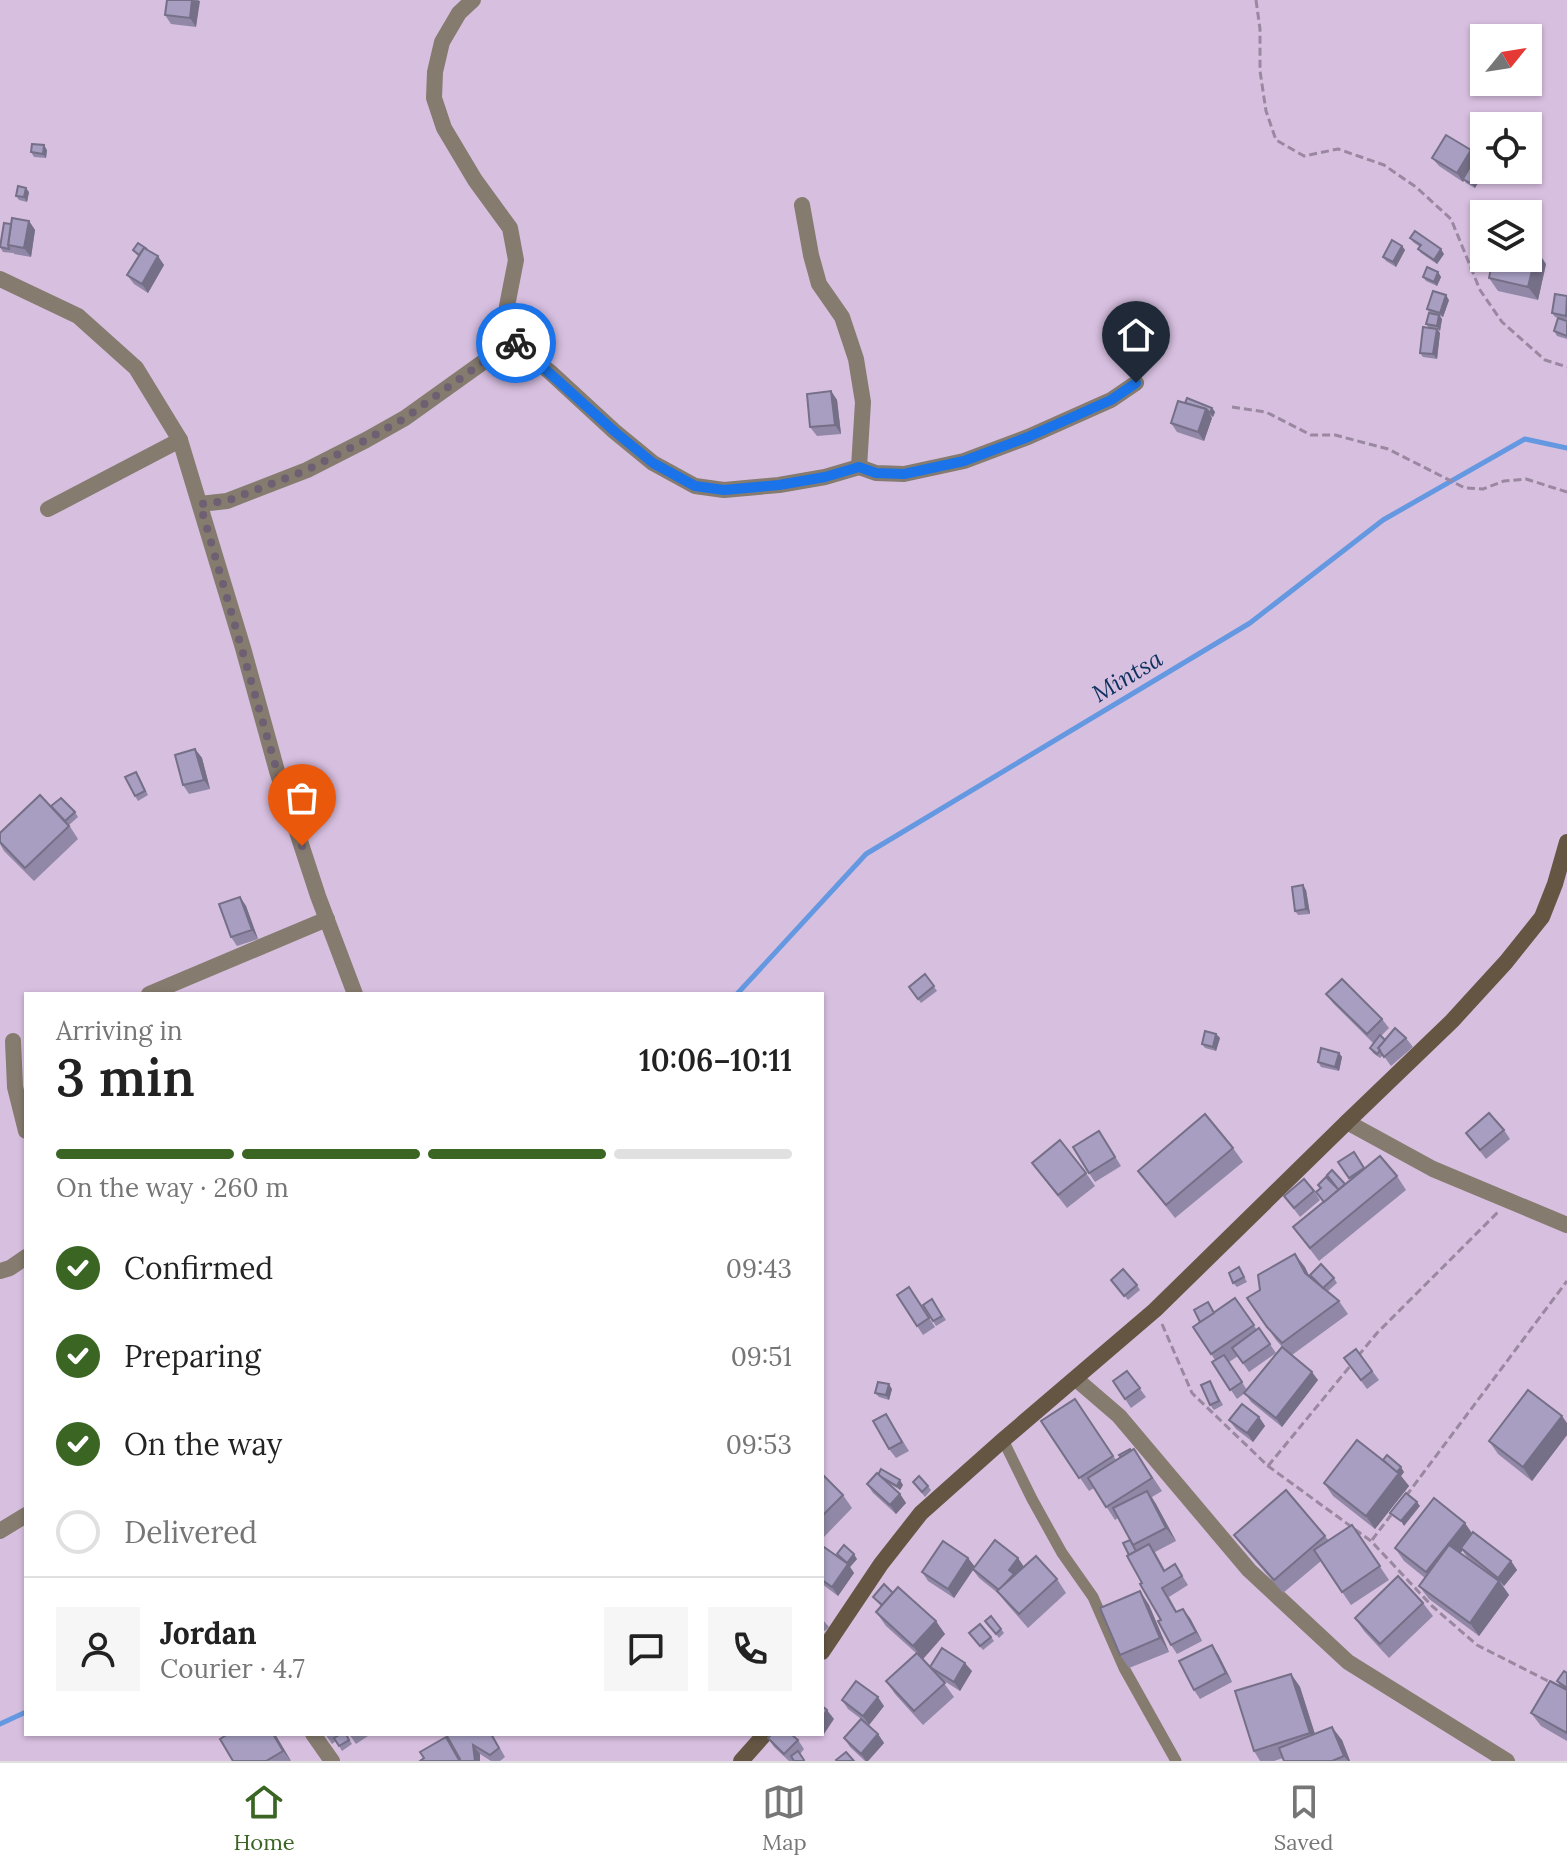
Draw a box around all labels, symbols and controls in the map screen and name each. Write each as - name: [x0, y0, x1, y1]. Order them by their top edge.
- north arrow: [1470, 24, 1542, 96]
- map controls: [1470, 24, 1542, 272]
- button: locate: [1470, 112, 1542, 184]
- button: layers: [1470, 200, 1542, 272]
- pin: [1102, 301, 1170, 383]
- courier: [476, 303, 556, 383]
- icon: home: [1114, 313, 1158, 357]
- icon: bike: [494, 321, 538, 365]
- water label: Mintsa: [1086, 643, 1169, 709]
- pin: [268, 764, 336, 846]
- icon: bag: [280, 776, 324, 820]
- text: Arriving in: [56, 1014, 183, 1047]
- text: 10:06–10:11: [639, 1041, 792, 1079]
- text: 3 min: [56, 1044, 195, 1110]
- text: On the way · 260 m: [56, 1171, 289, 1204]
- icon: check: [56, 1246, 100, 1290]
- text: Confirmed: [124, 1249, 273, 1287]
- text: 09:43: [726, 1252, 792, 1285]
- icon: check: [56, 1334, 100, 1378]
- text: Preparing: [124, 1337, 261, 1375]
- text: 09:51: [731, 1340, 792, 1373]
- icon: check: [56, 1422, 100, 1466]
- text: On the way: [124, 1425, 282, 1463]
- text: 09:53: [726, 1428, 792, 1461]
- text: Delivered: [124, 1513, 257, 1551]
- button: person: [56, 1607, 140, 1691]
- button: chat: [604, 1607, 688, 1691]
- button: phone: [708, 1607, 792, 1691]
- text: Jordan: [160, 1614, 257, 1652]
- text: Courier · 4.7: [160, 1652, 305, 1685]
- tab: Home: [234, 1780, 295, 1856]
- tab: Map: [762, 1780, 807, 1856]
- tab: Saved: [1274, 1780, 1333, 1856]

